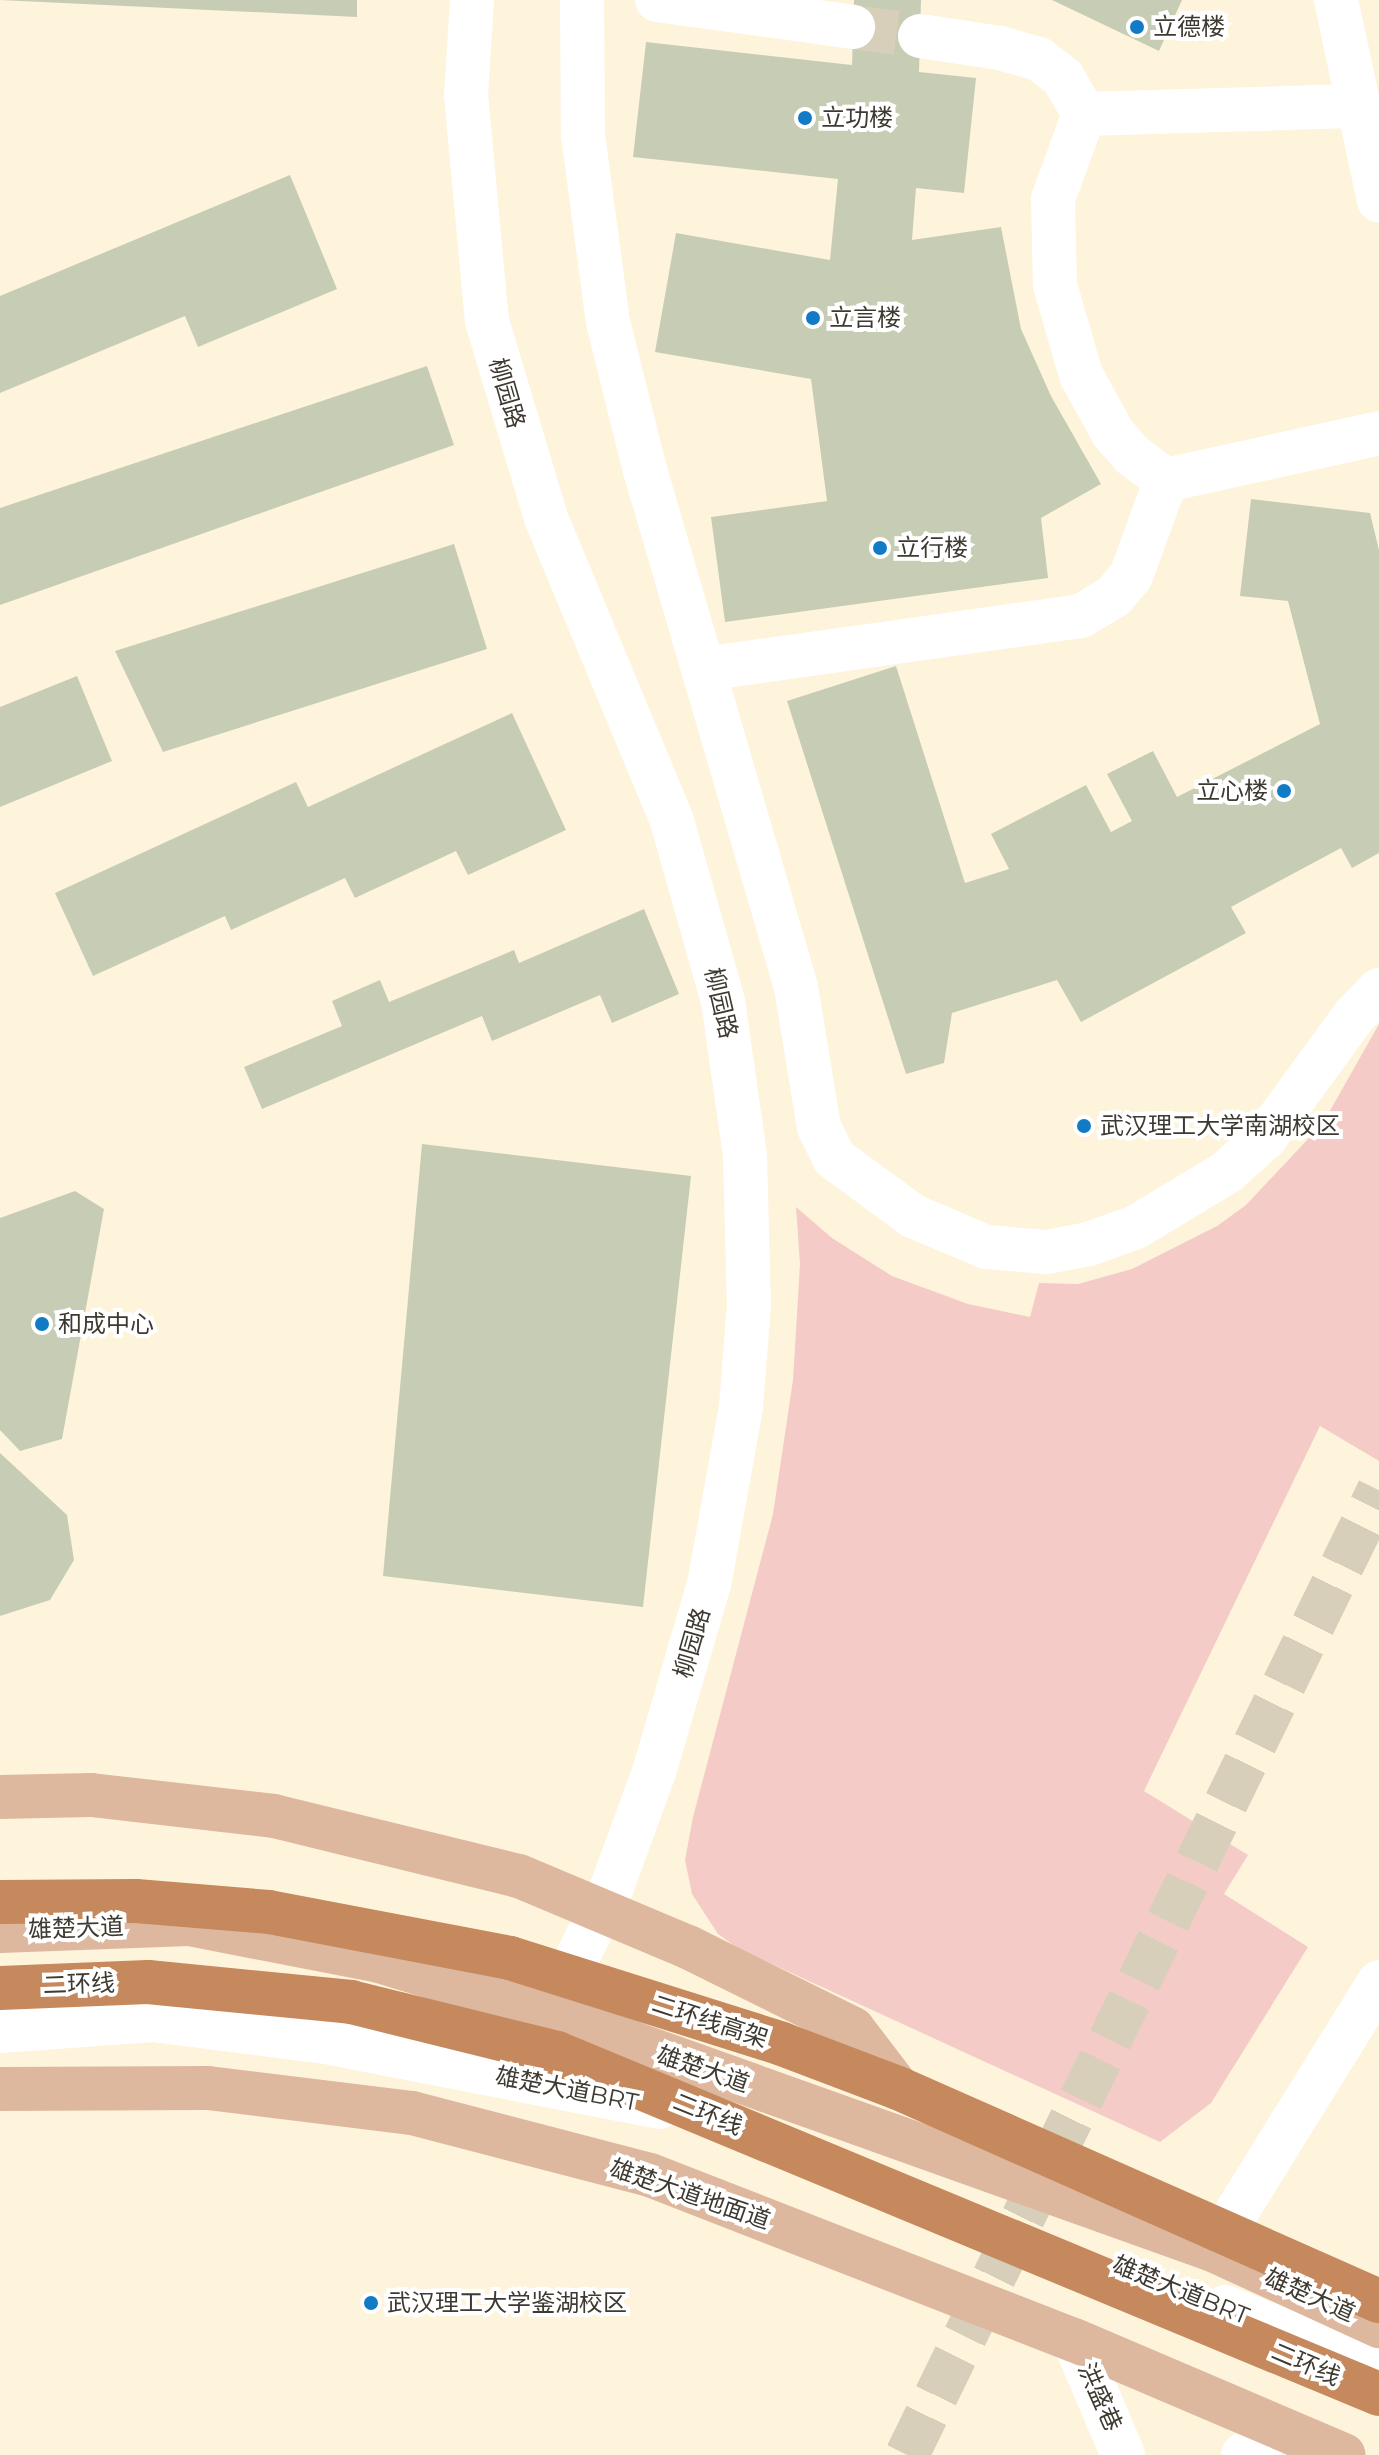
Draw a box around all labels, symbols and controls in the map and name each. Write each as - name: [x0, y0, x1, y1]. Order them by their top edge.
- place label: 立德楼: [1153, 13, 1225, 41]
- marker: 立德楼: [1128, 18, 1146, 36]
- place label: 立功楼: [821, 104, 893, 132]
- marker: 立功楼: [796, 109, 814, 127]
- place label: 立言楼: [829, 304, 901, 332]
- marker: 立言楼: [804, 309, 822, 327]
- street label: 柳园路: [483, 354, 531, 432]
- place label: 立行楼: [896, 534, 968, 562]
- marker: 立行楼: [871, 539, 889, 557]
- place label: 立心楼: [1196, 777, 1268, 805]
- marker: 立心楼: [1275, 782, 1293, 800]
- street label: 柳园路: [699, 965, 743, 1041]
- place label: 武汉理工大学南湖校区: [1100, 1112, 1340, 1140]
- marker: 武汉理工大学南湖校区: [1075, 1117, 1093, 1135]
- place label: 和成中心: [58, 1310, 154, 1338]
- marker: 和成中心: [33, 1315, 51, 1333]
- street label: 柳园路: [668, 1604, 716, 1682]
- street label: 雄楚大道: [28, 1912, 124, 1944]
- street label: 二环线: [43, 1968, 115, 2000]
- street label: 二环线高架: [648, 1989, 772, 2053]
- street label: 雄楚大道: [653, 2040, 753, 2098]
- street label: 雄楚大道BRT: [493, 2061, 641, 2117]
- street label: 二环线: [669, 2087, 747, 2141]
- street label: 雄楚大道地面道: [606, 2153, 774, 2235]
- street label: 雄楚大道BRT: [1108, 2249, 1254, 2331]
- street label: 雄楚大道: [1260, 2262, 1360, 2328]
- place label: 武汉理工大学鉴湖校区: [387, 2289, 627, 2317]
- marker: 武汉理工大学鉴湖校区: [362, 2294, 380, 2312]
- street label: 二环线: [1267, 2337, 1345, 2391]
- street label: 洪盛巷: [1072, 2358, 1128, 2436]

